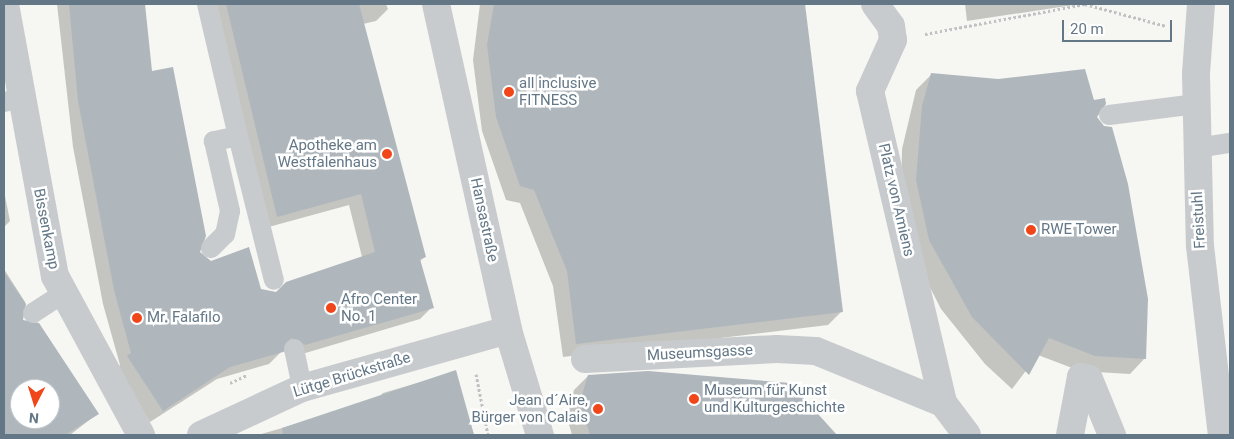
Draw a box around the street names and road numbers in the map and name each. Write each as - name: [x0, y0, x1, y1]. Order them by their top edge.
- street label: Platz von Amiens: [874, 142, 918, 258]
- street label: Hansastraße: [466, 176, 502, 264]
- street label: Bissenkamp: [29, 187, 63, 271]
- street label: Freistuhl: [1189, 191, 1209, 249]
- street label: Museumsgasse: [646, 341, 754, 365]
- street label: Lütge Brückstraße: [291, 349, 413, 401]

